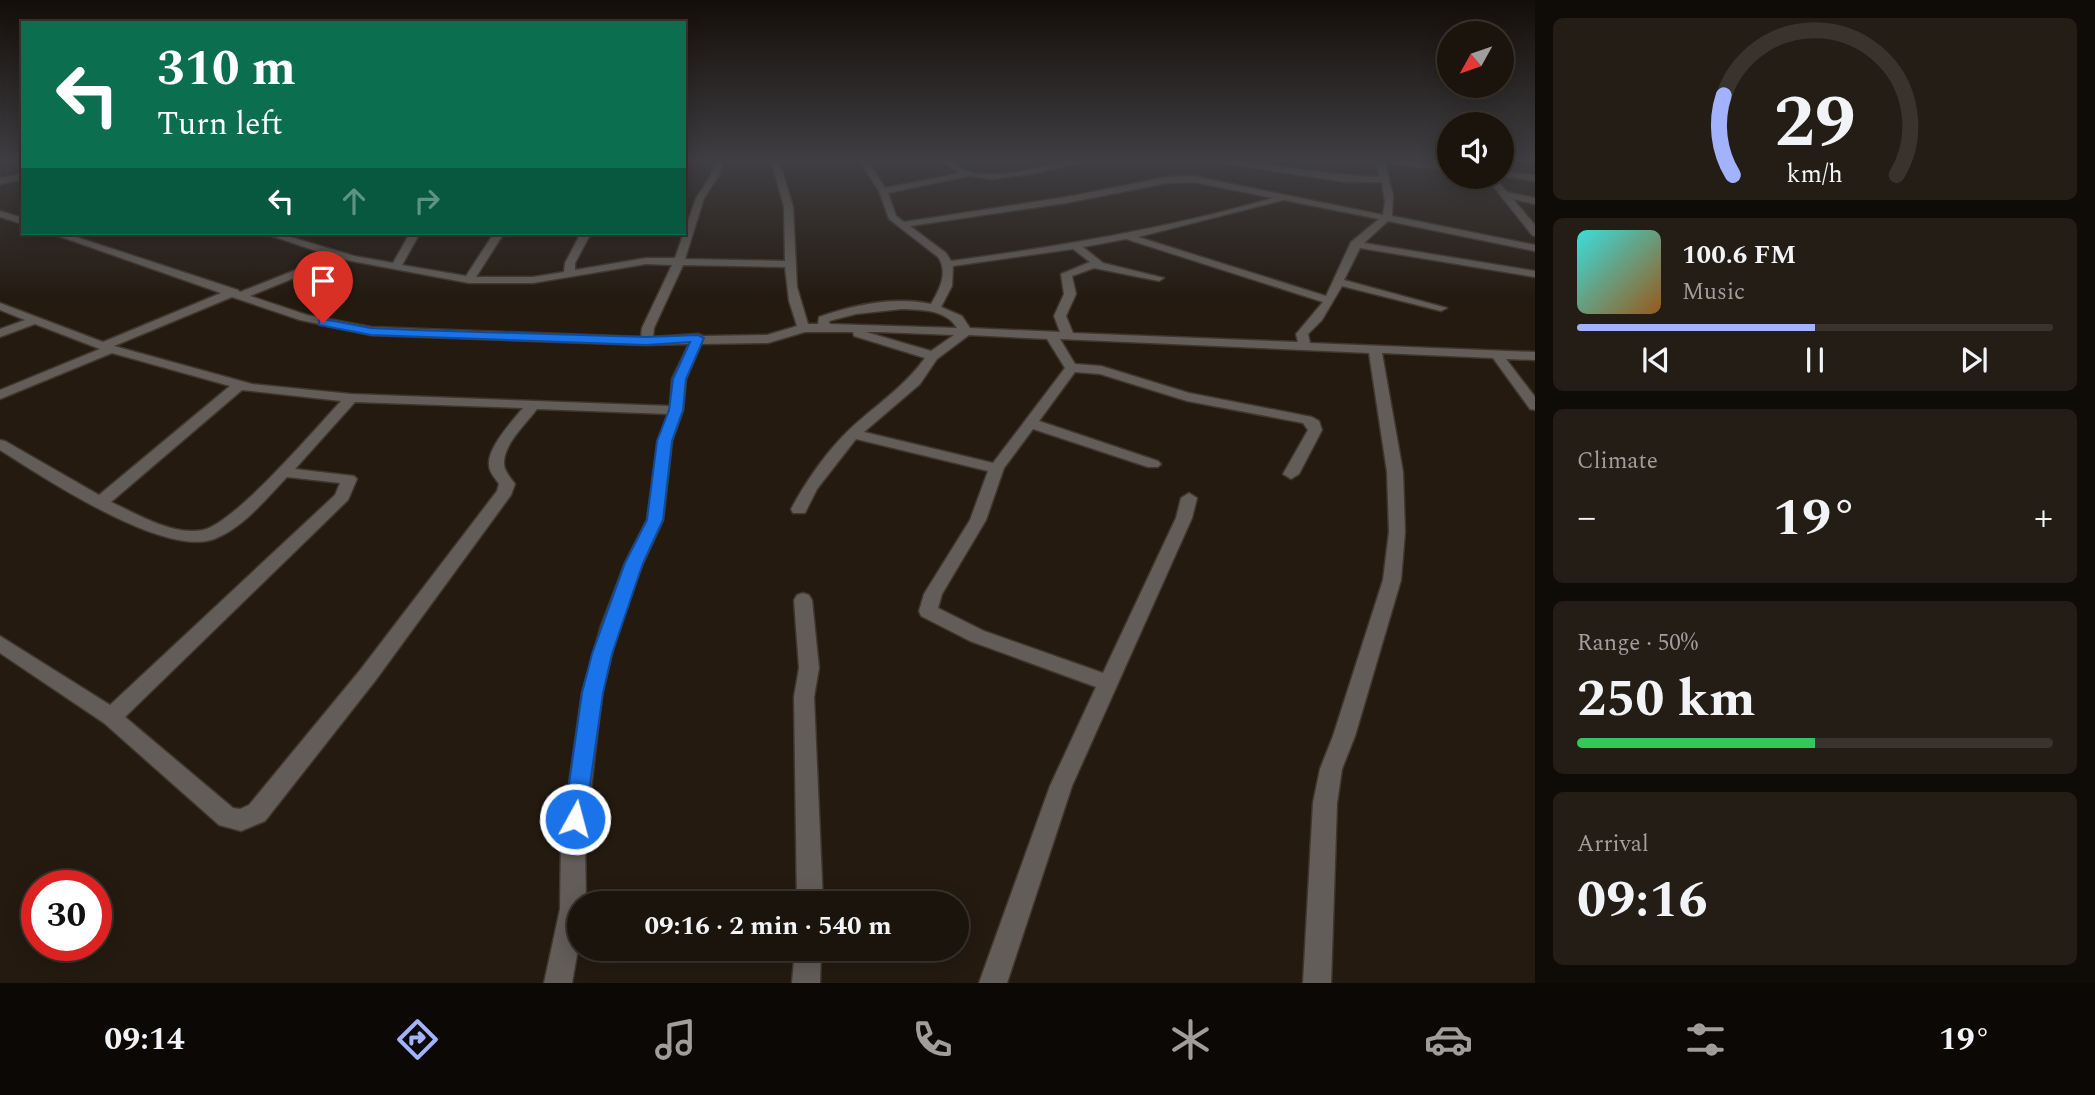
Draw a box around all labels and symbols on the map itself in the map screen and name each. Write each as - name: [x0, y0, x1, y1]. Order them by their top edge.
- north arrow: [1437, 21, 1514, 98]
- pin: [293, 251, 353, 323]
- position arrow: [538, 782, 612, 856]
- speed limit sign: 30: [21, 870, 112, 961]

